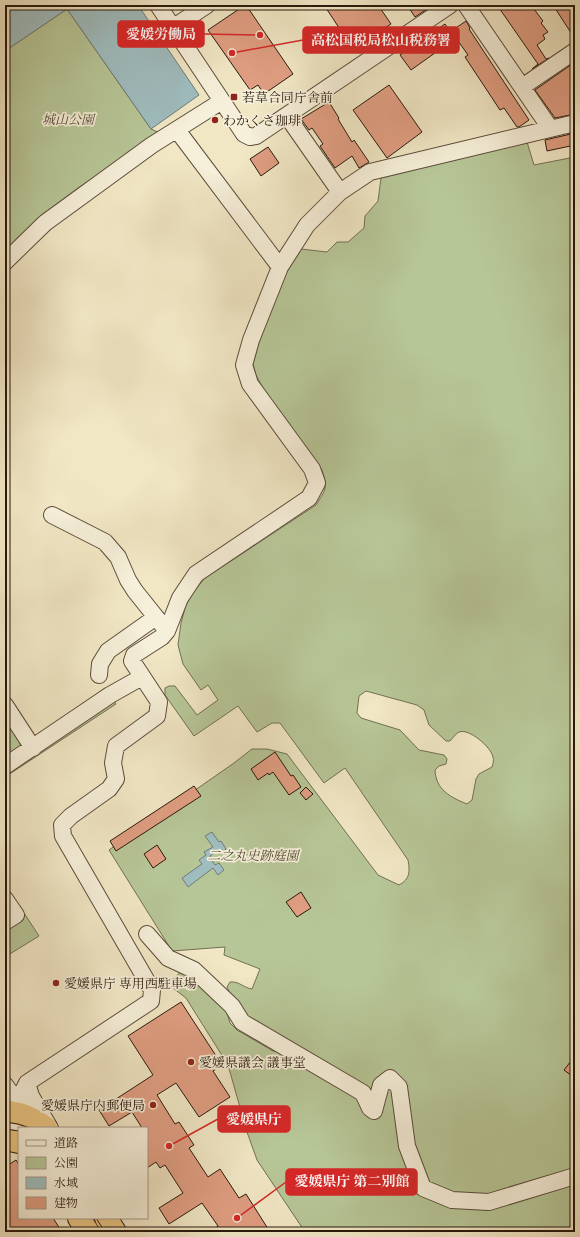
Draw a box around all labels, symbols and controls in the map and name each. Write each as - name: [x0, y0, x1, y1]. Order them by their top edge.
- callout: 愛媛労働局: [118, 21, 204, 47]
- text: 愛媛労働局: [126, 26, 196, 43]
- callout: 高松国税局松山税務署: [303, 27, 459, 53]
- text: 高松国税局松山税務署: [311, 32, 451, 49]
- place label: 若草合同庁舎前: [242, 90, 333, 106]
- marker: 若草合同庁舎前: [229, 92, 239, 102]
- park label: 城山公園: [42, 112, 96, 128]
- place label: わかくさ珈琲: [223, 113, 301, 129]
- marker: わかくさ珈琲: [210, 115, 220, 125]
- park label: 二之丸史跡庭園: [207, 848, 300, 864]
- place label: 愛媛県庁 専用西駐車場: [64, 976, 197, 992]
- marker: 愛媛県庁 専用西駐車場: [51, 978, 61, 988]
- place label: 愛媛県議会 議事堂: [199, 1055, 306, 1071]
- marker: 愛媛県議会 議事堂: [186, 1057, 196, 1067]
- place label: 愛媛県庁内郵便局: [41, 1098, 145, 1114]
- marker: 愛媛県庁内郵便局: [148, 1100, 158, 1110]
- callout: 愛媛県庁: [218, 1106, 290, 1132]
- text: 愛媛県庁: [226, 1111, 282, 1128]
- legend: [18, 1127, 148, 1219]
- text: 道路: [54, 1136, 78, 1151]
- text: 公園: [54, 1156, 78, 1171]
- callout: 愛媛県庁 第二別館: [286, 1169, 417, 1195]
- text: 愛媛県庁 第二別館: [295, 1173, 409, 1190]
- text: 水域: [54, 1176, 78, 1191]
- text: 建物: [54, 1196, 78, 1211]

